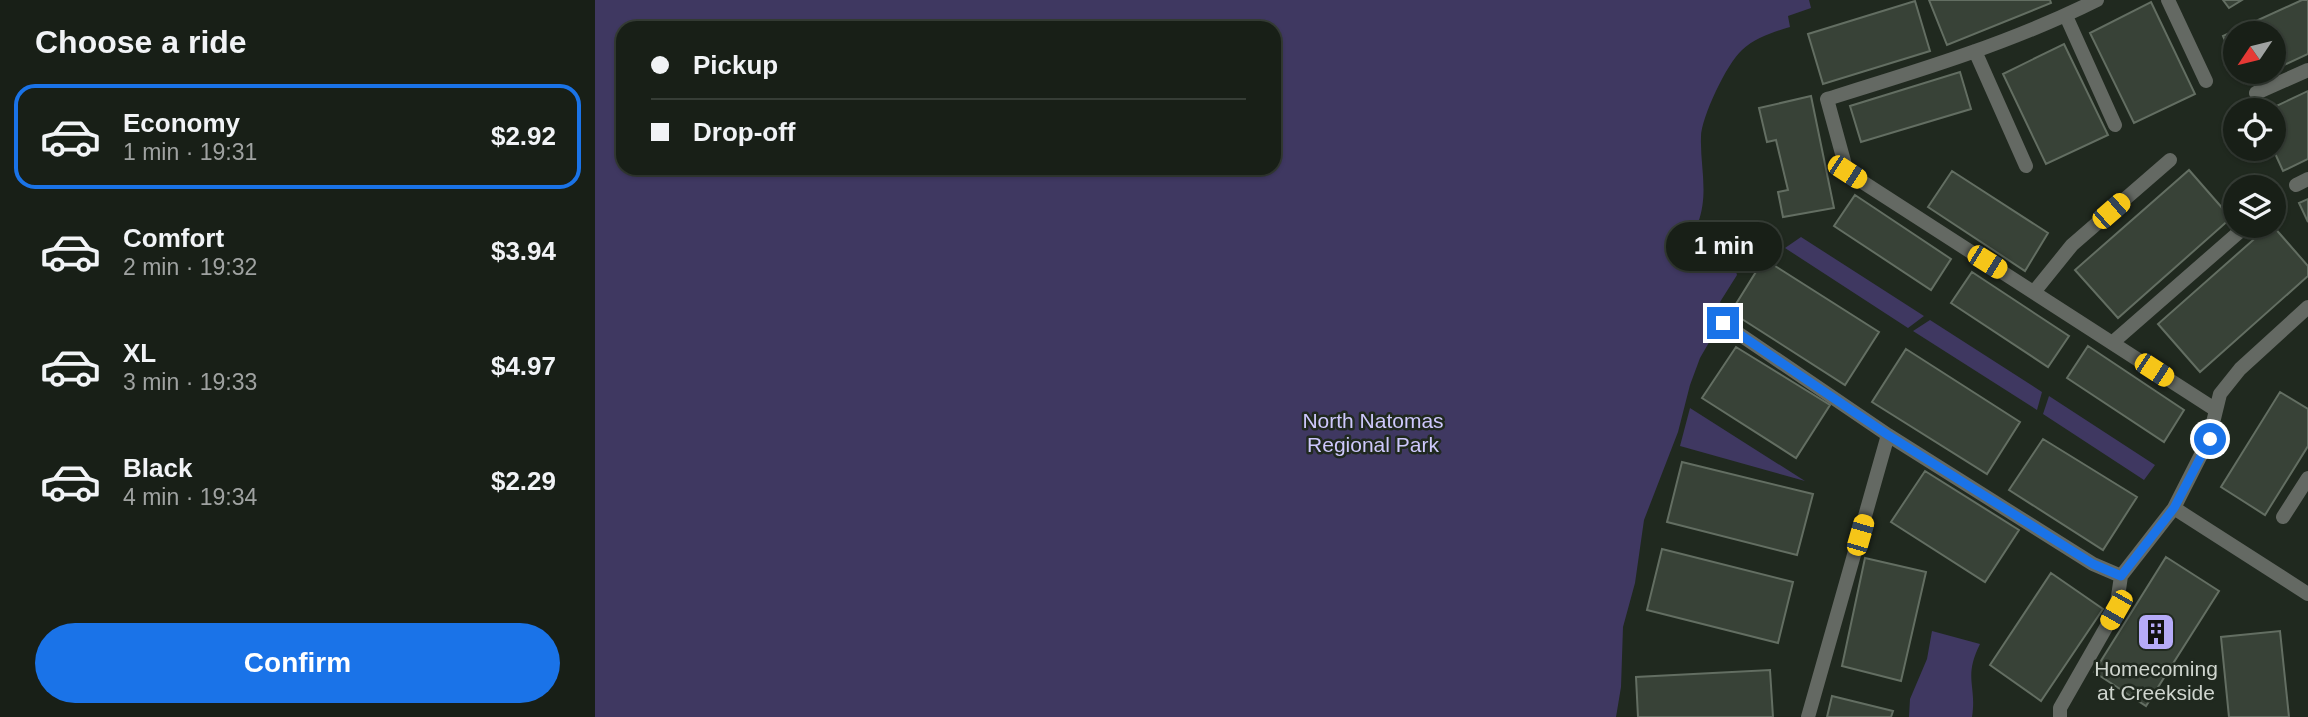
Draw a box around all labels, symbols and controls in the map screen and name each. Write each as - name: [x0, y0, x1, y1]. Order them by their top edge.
- north arrow: [2223, 21, 2285, 84]
- map controls: [2223, 21, 2286, 238]
- text: Choose a ride: [35, 24, 247, 60]
- text: Pickup: [693, 50, 778, 80]
- button: locate: [2223, 98, 2286, 161]
- icon: car: [39, 105, 102, 168]
- text: Economy: [123, 108, 240, 138]
- text: Drop-off: [693, 117, 796, 147]
- text: $2.92: [491, 121, 556, 151]
- text: 1 min · 19:31: [123, 139, 257, 165]
- car: [1824, 152, 1871, 192]
- button: layers: [2223, 175, 2286, 238]
- car: [2089, 189, 2134, 233]
- icon: car: [39, 220, 102, 283]
- callout: 1 min: [1665, 222, 1781, 270]
- text: Comfort: [123, 223, 224, 253]
- text: 1 min: [1694, 233, 1754, 259]
- text: $3.94: [491, 236, 556, 266]
- car: [1964, 242, 2011, 282]
- text: 2 min · 19:32: [123, 254, 257, 280]
- route end: [1707, 307, 1739, 339]
- icon: car: [39, 335, 102, 398]
- text: XL: [123, 338, 156, 368]
- car: [2131, 350, 2178, 390]
- text: $4.97: [491, 351, 556, 381]
- text: 3 min · 19:33: [123, 369, 257, 395]
- park label: North Natomas Regional Park: [1302, 409, 1444, 456]
- route start: [2194, 423, 2226, 455]
- icon: car: [39, 450, 102, 513]
- text: Black: [123, 453, 192, 483]
- text: $2.29: [491, 466, 556, 496]
- text: 4 min · 19:34: [123, 484, 257, 510]
- car: [1845, 512, 1876, 558]
- car: [2097, 587, 2136, 633]
- building icon: Homecoming at Creekside: [2135, 611, 2177, 653]
- button: Confirm: [35, 623, 560, 703]
- place label: Homecoming at Creekside: [2094, 657, 2218, 704]

